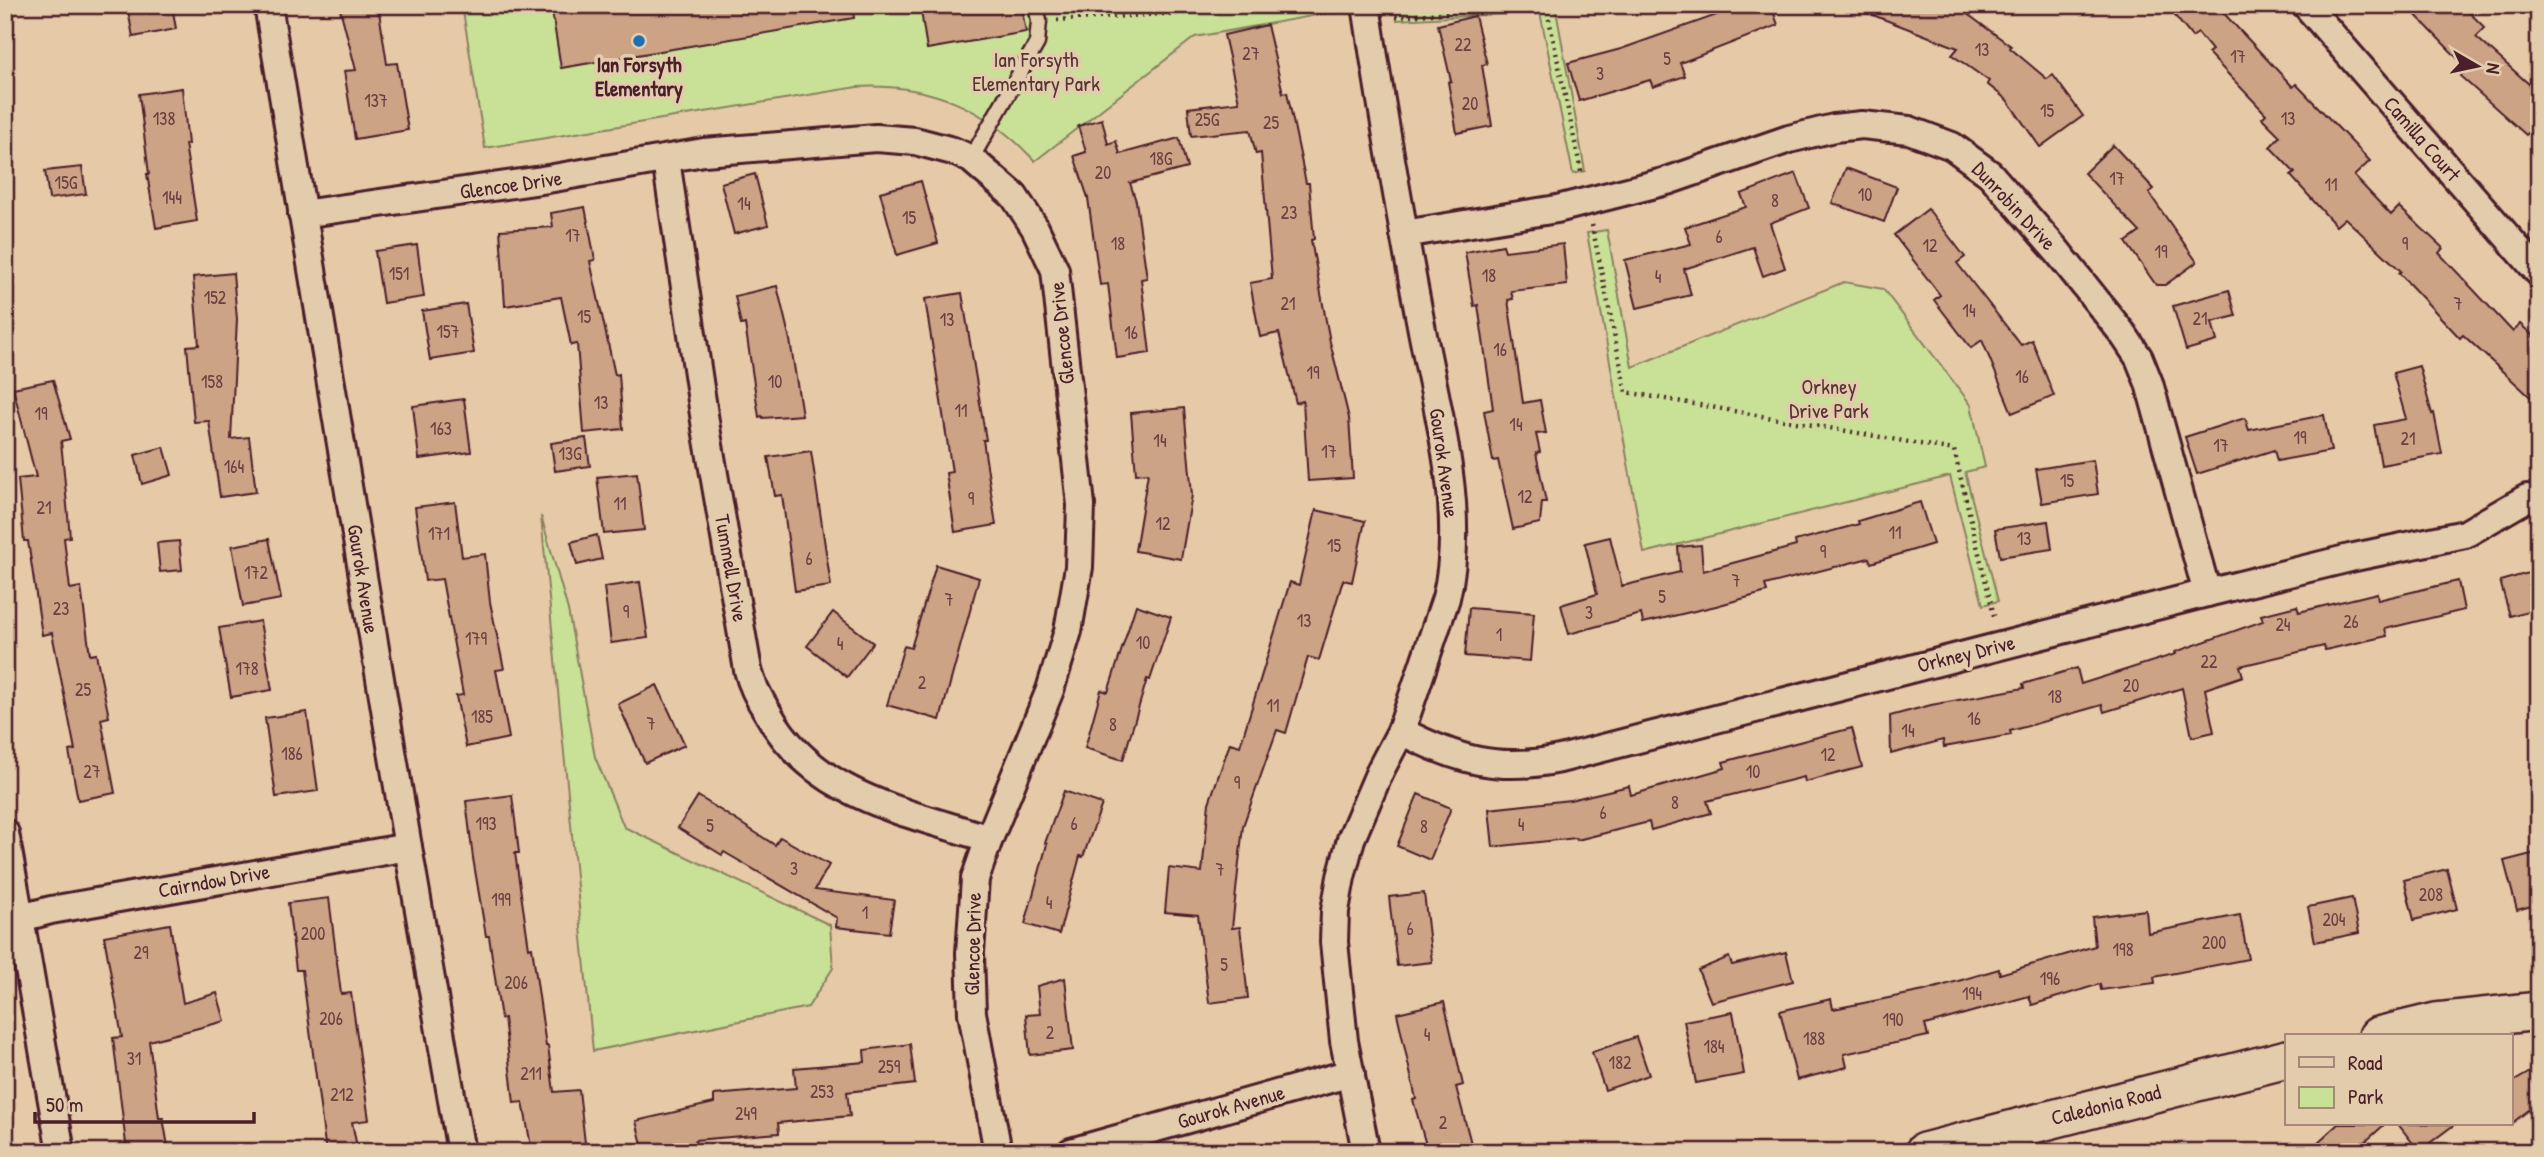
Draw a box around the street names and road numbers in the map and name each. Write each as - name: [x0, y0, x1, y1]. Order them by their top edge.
- street label: Camilla Court: [2377, 90, 2468, 188]
- street label: Dunrobin Drive: [1966, 155, 2063, 256]
- street label: Glencoe Drive: [458, 163, 564, 206]
- street label: Glencoe Drive: [1042, 280, 1081, 386]
- street label: Gourok Avenue: [1422, 406, 1467, 520]
- street label: Tummell Drive: [708, 512, 755, 624]
- street label: Gourok Avenue: [341, 522, 386, 636]
- street label: Orkney Drive: [1914, 627, 2018, 680]
- street label: Cairndow Drive: [156, 856, 272, 905]
- street label: Glencoe Drive: [957, 892, 988, 996]
- street label: Gourok Avenue: [1174, 1077, 1288, 1136]
- street label: Caledonia Road: [2048, 1077, 2164, 1132]

